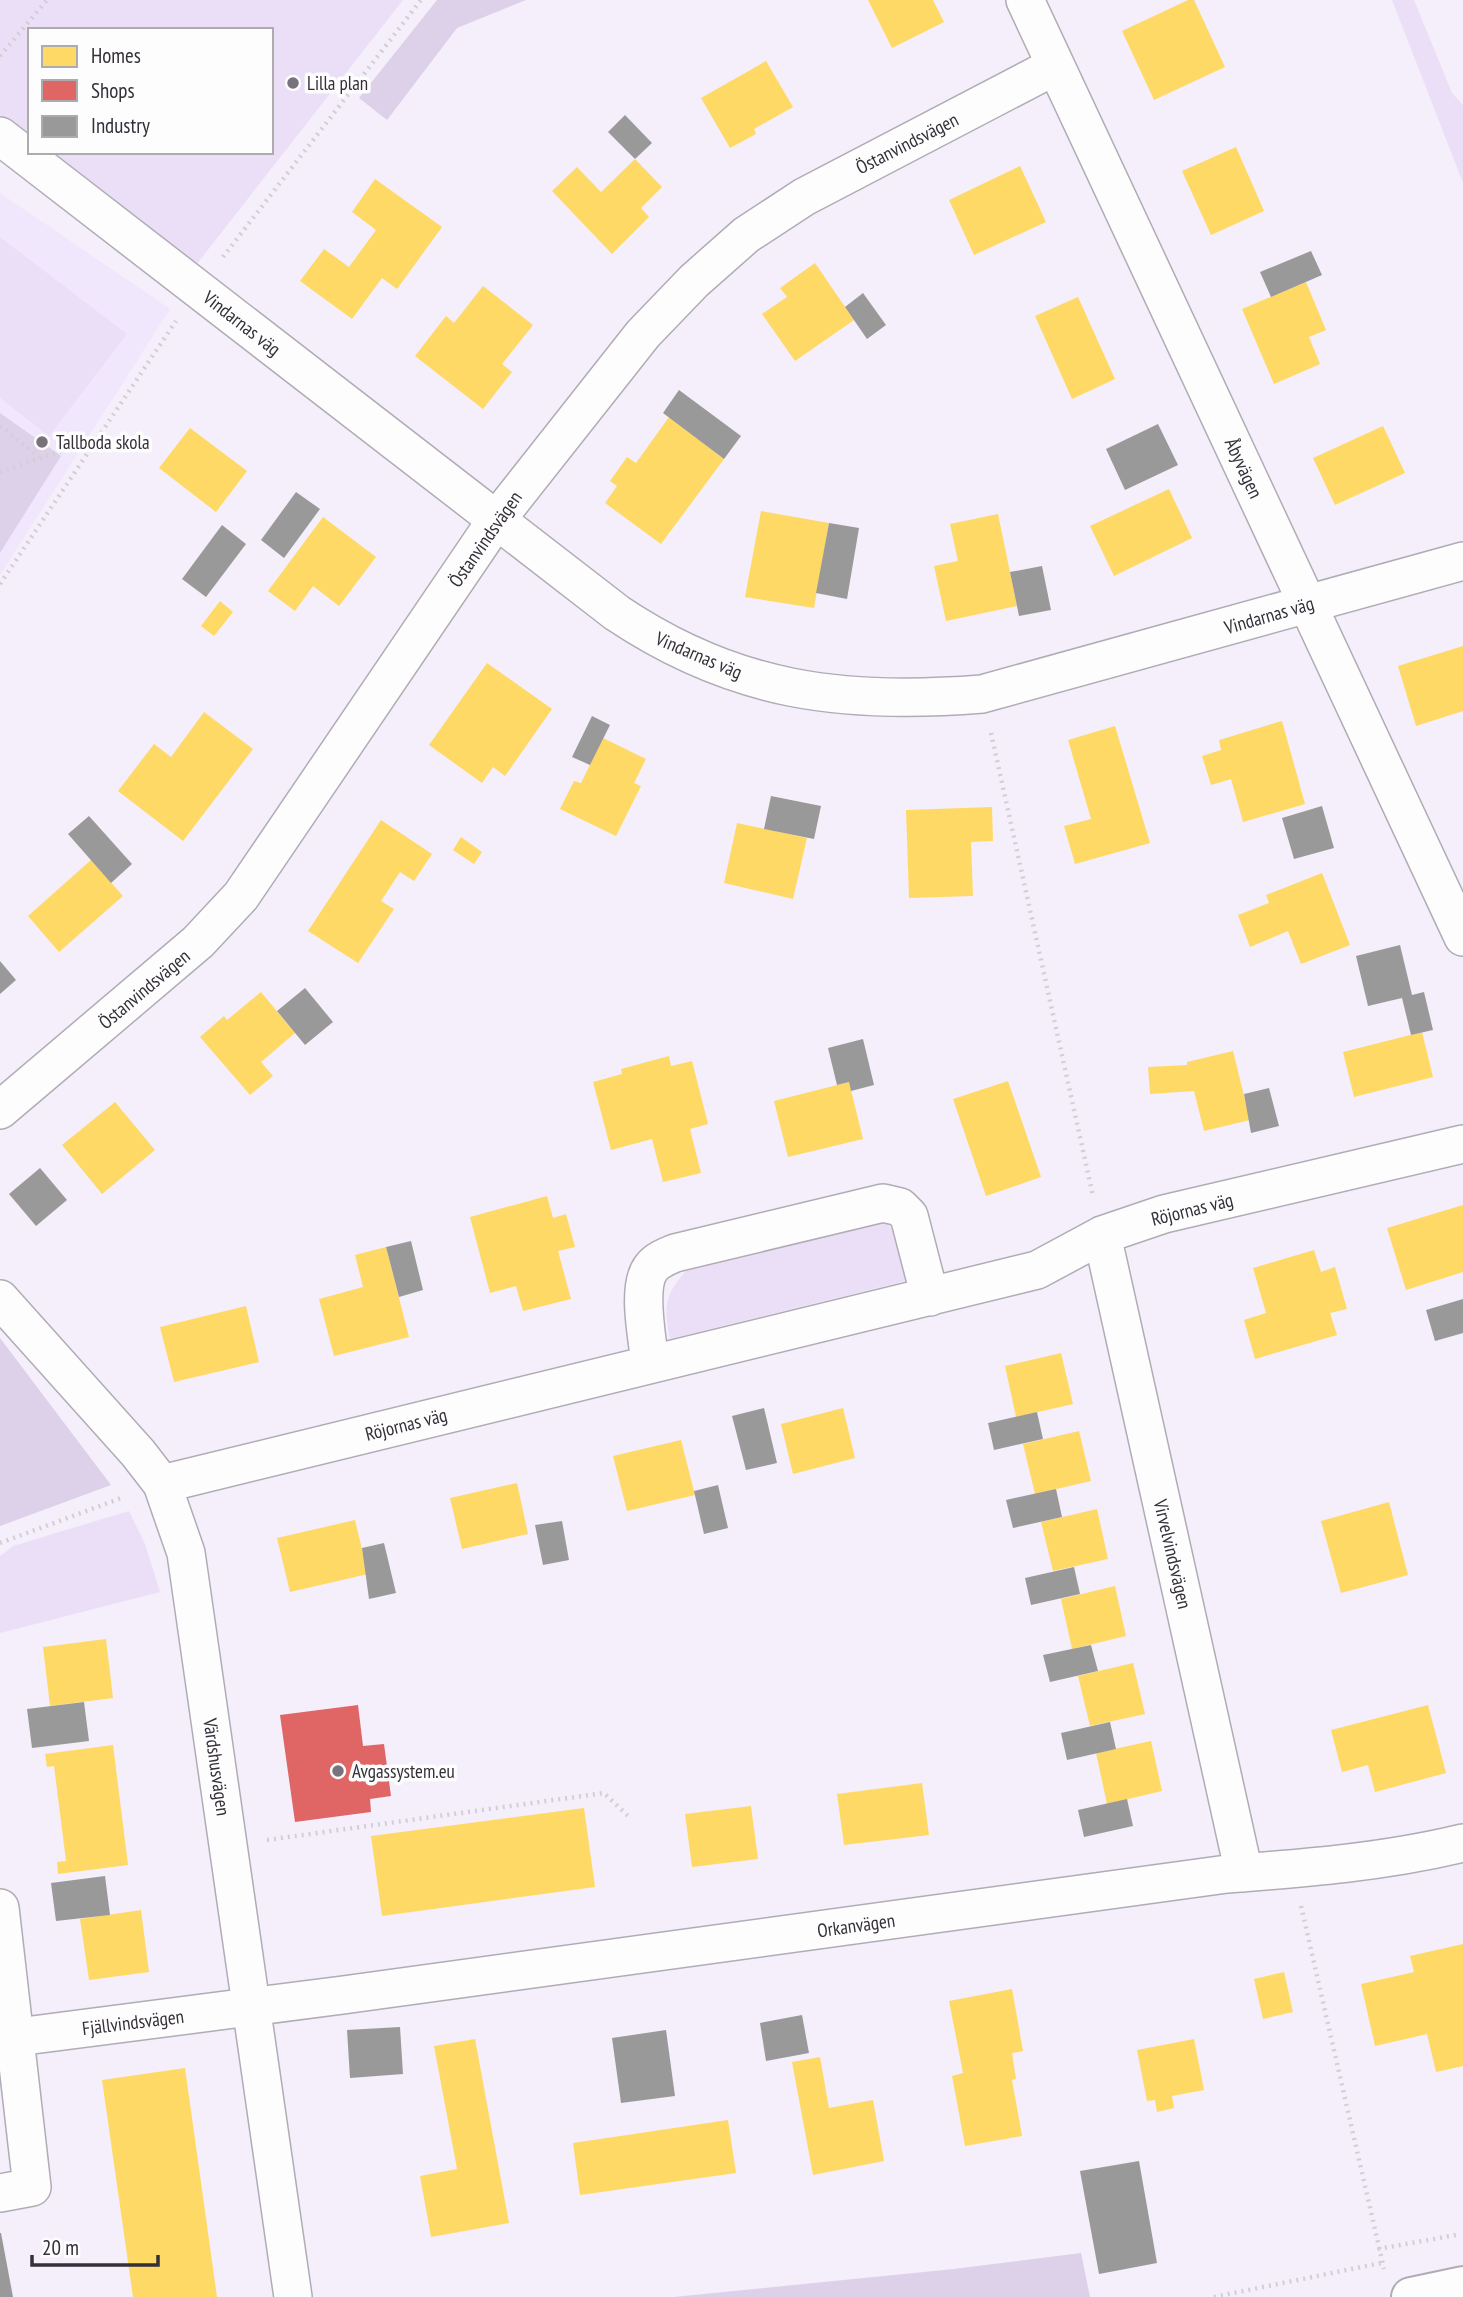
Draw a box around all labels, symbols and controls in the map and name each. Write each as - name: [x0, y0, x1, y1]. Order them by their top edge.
- legend: [28, 28, 273, 154]
- text: Homes: [91, 42, 141, 69]
- place label: Lilla plan: [307, 71, 368, 95]
- marker: Lilla plan: [285, 75, 301, 91]
- text: Shops: [91, 77, 135, 104]
- street label: Östanvindsvägen: [852, 107, 962, 179]
- text: Industry: [91, 112, 150, 139]
- street label: Vindarnas väg: [198, 285, 286, 361]
- place label: Tallboda skola: [56, 430, 149, 454]
- marker: Tallboda skola: [34, 434, 50, 450]
- street label: Åbyvägen: [1220, 434, 1268, 502]
- street label: Östanvindsvägen: [443, 486, 527, 592]
- street label: Vindarnas väg: [1221, 591, 1316, 639]
- street label: Vindarnas väg: [651, 626, 746, 684]
- street label: Östanvindsvägen: [93, 944, 195, 1034]
- street label: Röjornas väg: [1149, 1187, 1235, 1231]
- street label: Röjornas väg: [363, 1402, 449, 1446]
- street label: Virvelvindsvägen: [1149, 1496, 1197, 1611]
- street label: Värdshusvägen: [198, 1716, 236, 1817]
- place label: Avgassystem.eu: [352, 1759, 455, 1783]
- marker: Avgassystem.eu: [330, 1763, 346, 1779]
- street label: Orkanvägen: [816, 1908, 896, 1942]
- street label: Fjällvindsvägen: [81, 2004, 185, 2040]
- scale bar: [32, 2224, 158, 2268]
- text: 20 m: [42, 2234, 79, 2261]

